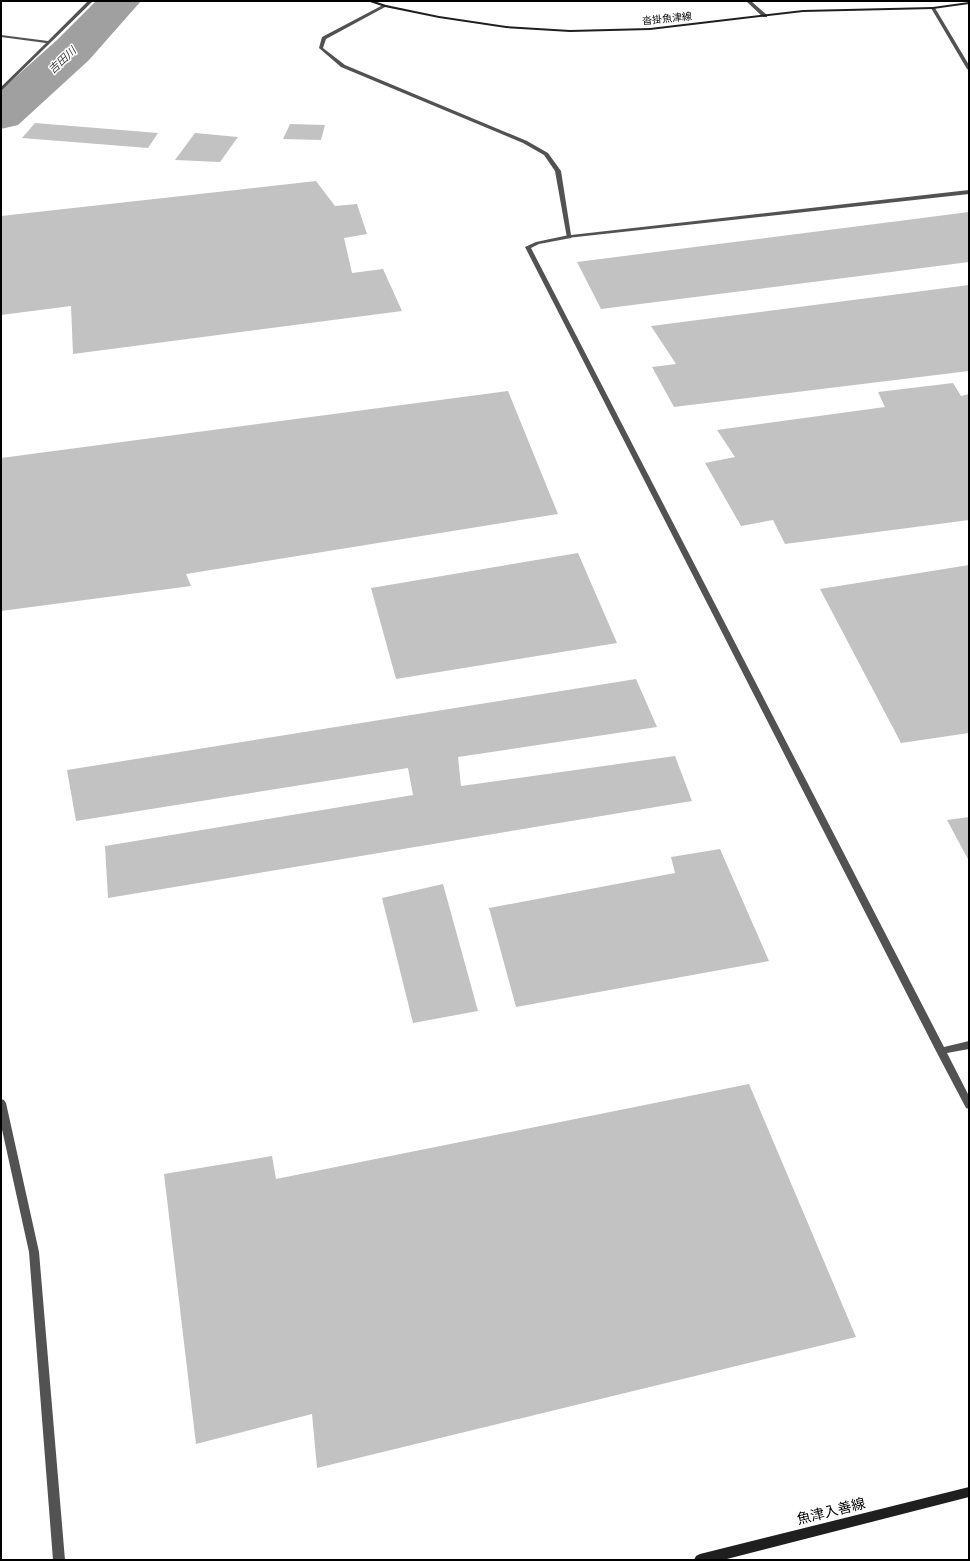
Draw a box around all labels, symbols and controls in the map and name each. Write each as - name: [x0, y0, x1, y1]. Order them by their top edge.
- street label: 沓掛魚津線: [642, 10, 693, 28]
- water label: 吉田川: [46, 44, 80, 76]
- street label: 魚津入善線: [795, 1495, 867, 1528]

